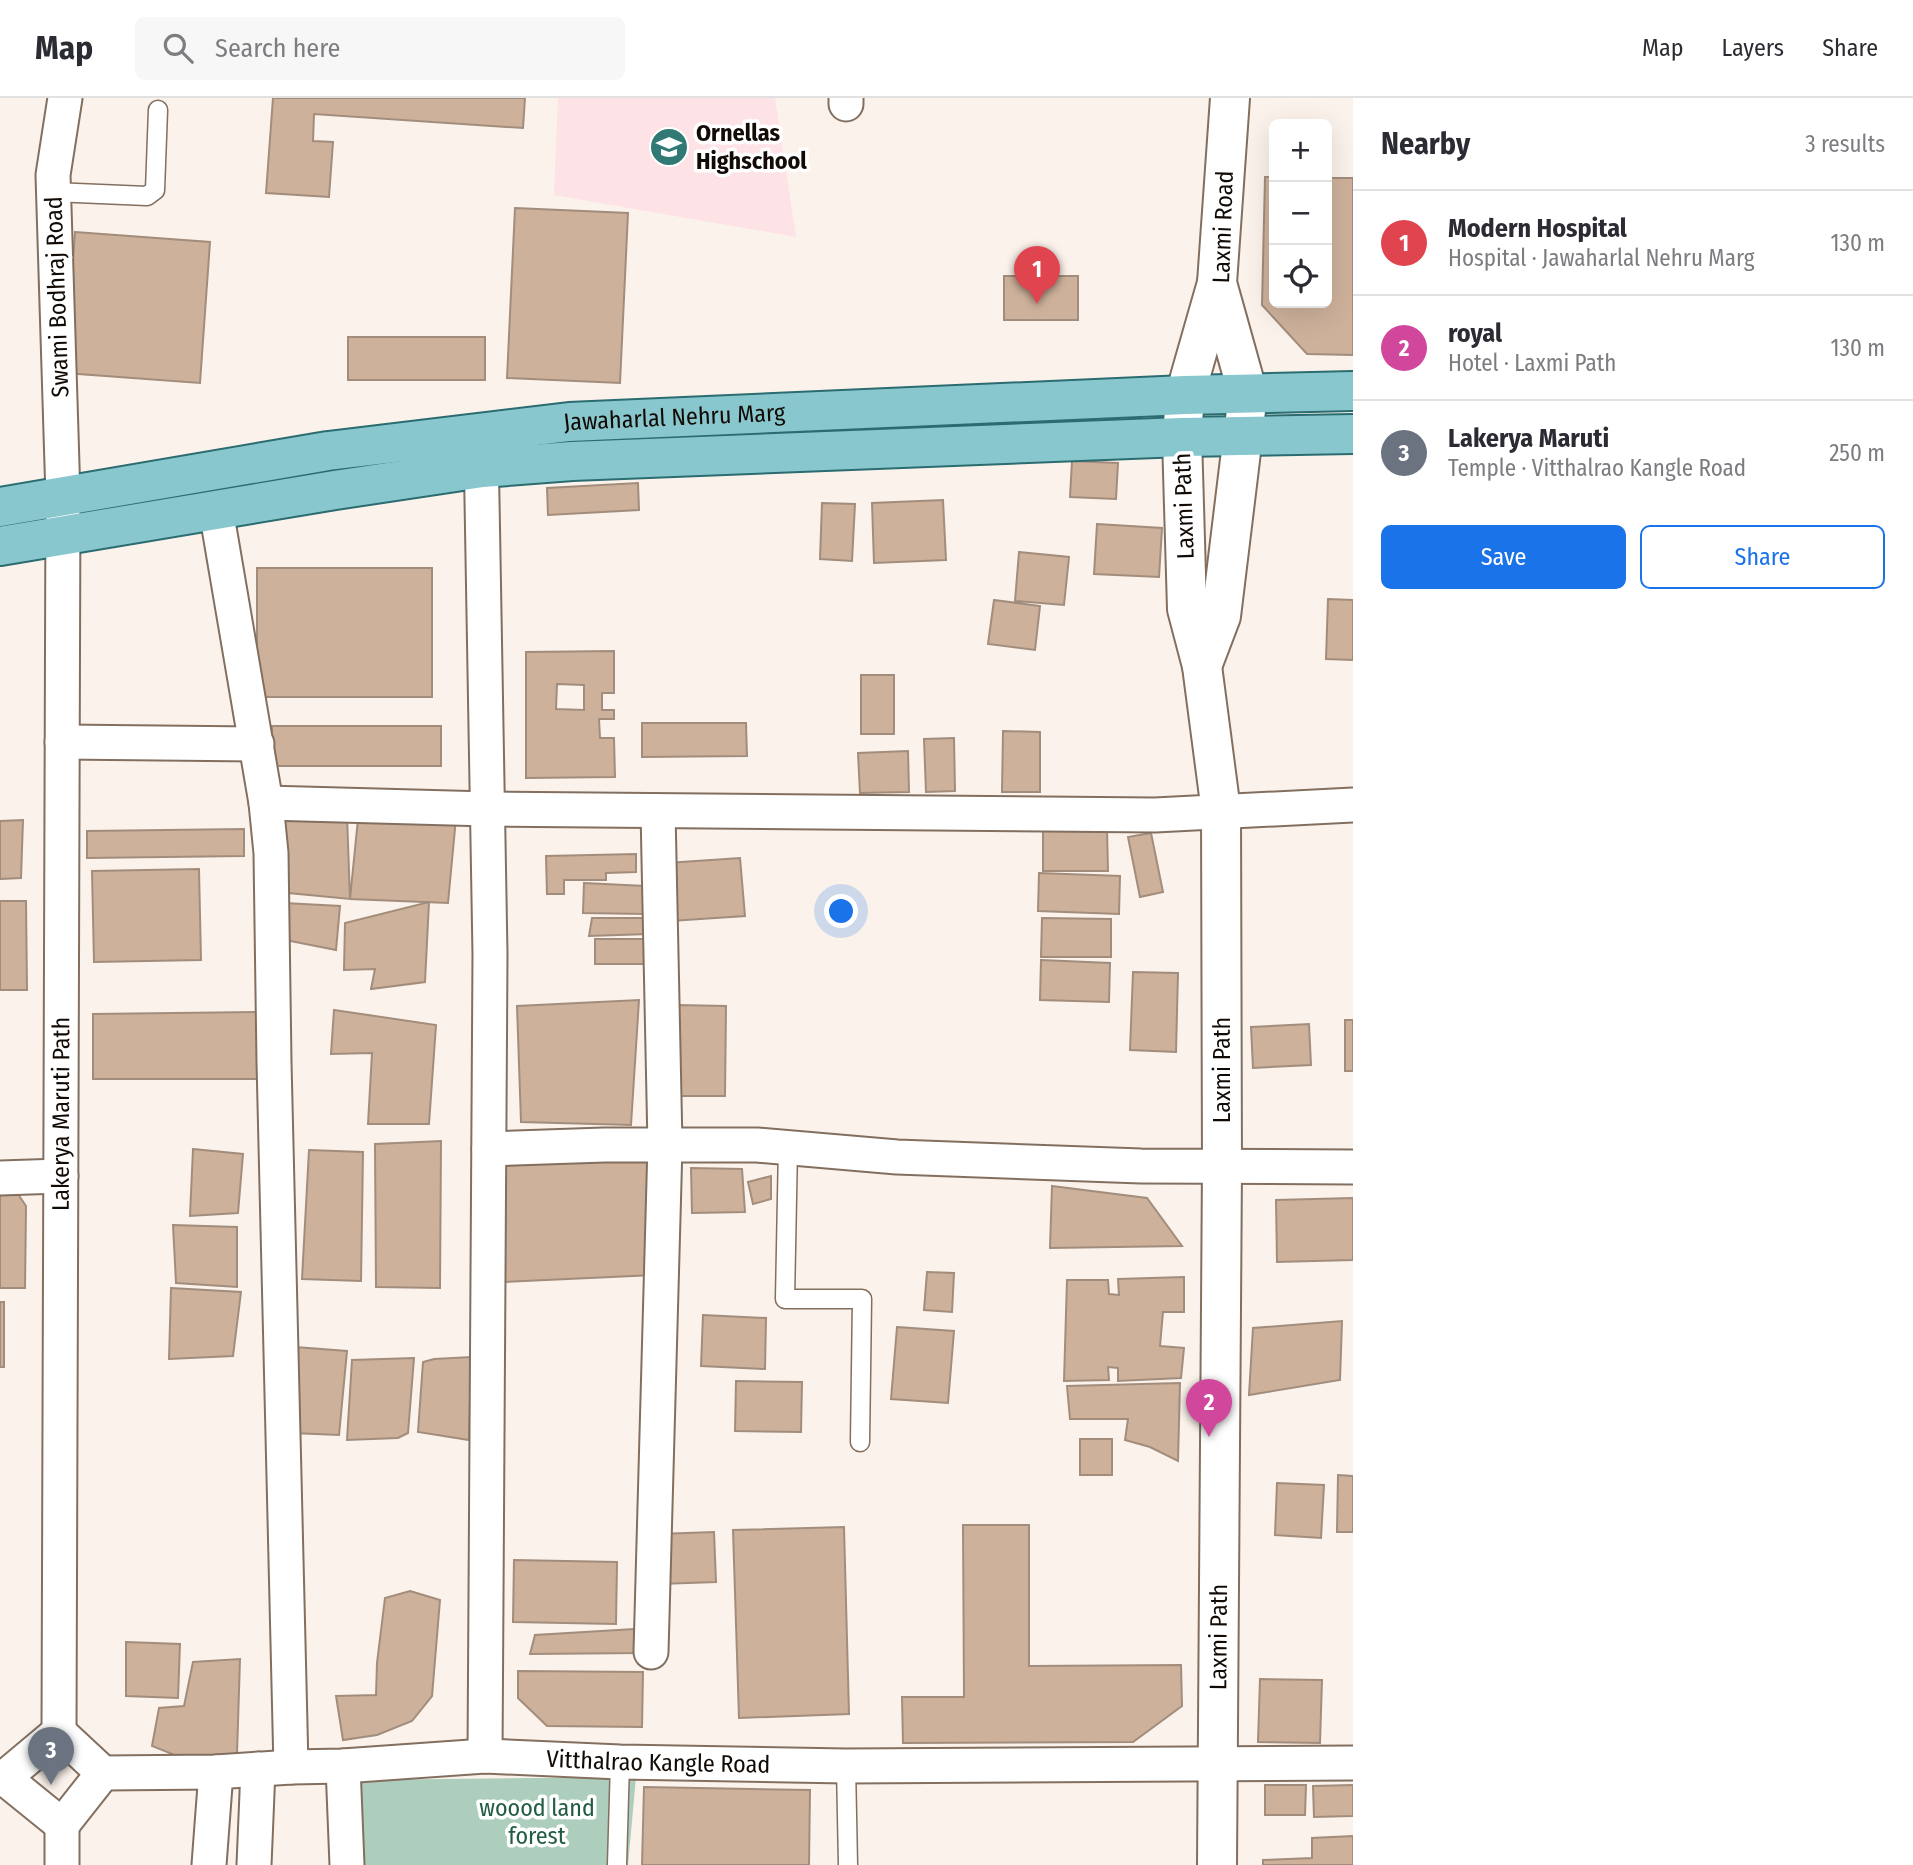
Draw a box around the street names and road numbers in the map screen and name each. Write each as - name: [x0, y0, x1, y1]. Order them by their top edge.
- street label: Laxmi Road: [1207, 170, 1239, 284]
- street label: Swami Bodhraj Road: [39, 196, 75, 398]
- street label: Jawaharlal Nehru Marg: [562, 399, 787, 437]
- street label: Laxmi Path: [1168, 452, 1200, 560]
- street label: Lakerya Maruti Path: [47, 1017, 75, 1211]
- street label: Laxmi Path: [1208, 1017, 1236, 1123]
- street label: Laxmi Path: [1204, 1584, 1233, 1690]
- street label: Vitthalrao Kangle Road: [546, 1745, 771, 1779]

